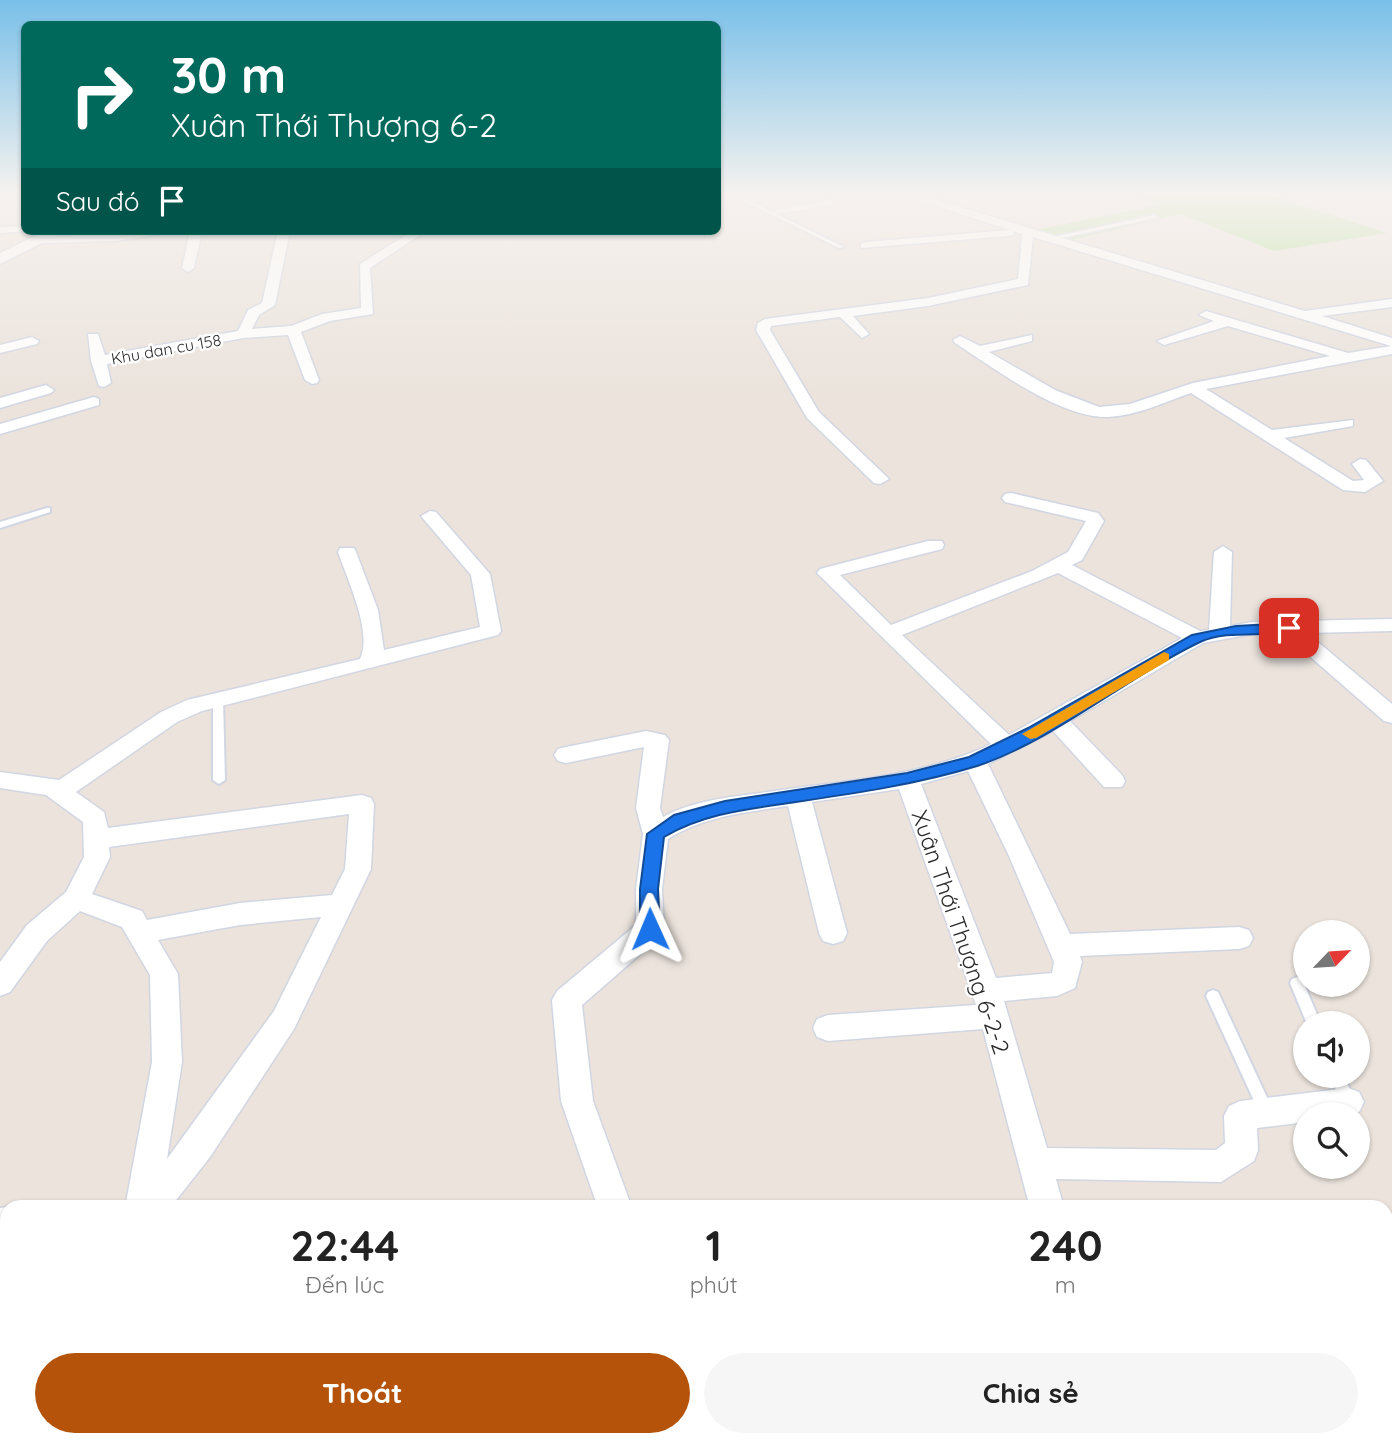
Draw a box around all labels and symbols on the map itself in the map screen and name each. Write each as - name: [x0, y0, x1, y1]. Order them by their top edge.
- street label: Khu dan cu 158: [109, 329, 223, 369]
- pin: [1259, 598, 1319, 658]
- street label: Xuân Thới Thượng 6-2-2: [906, 806, 1016, 1058]
- position arrow: [613, 892, 687, 966]
- north arrow: [1293, 920, 1370, 998]

